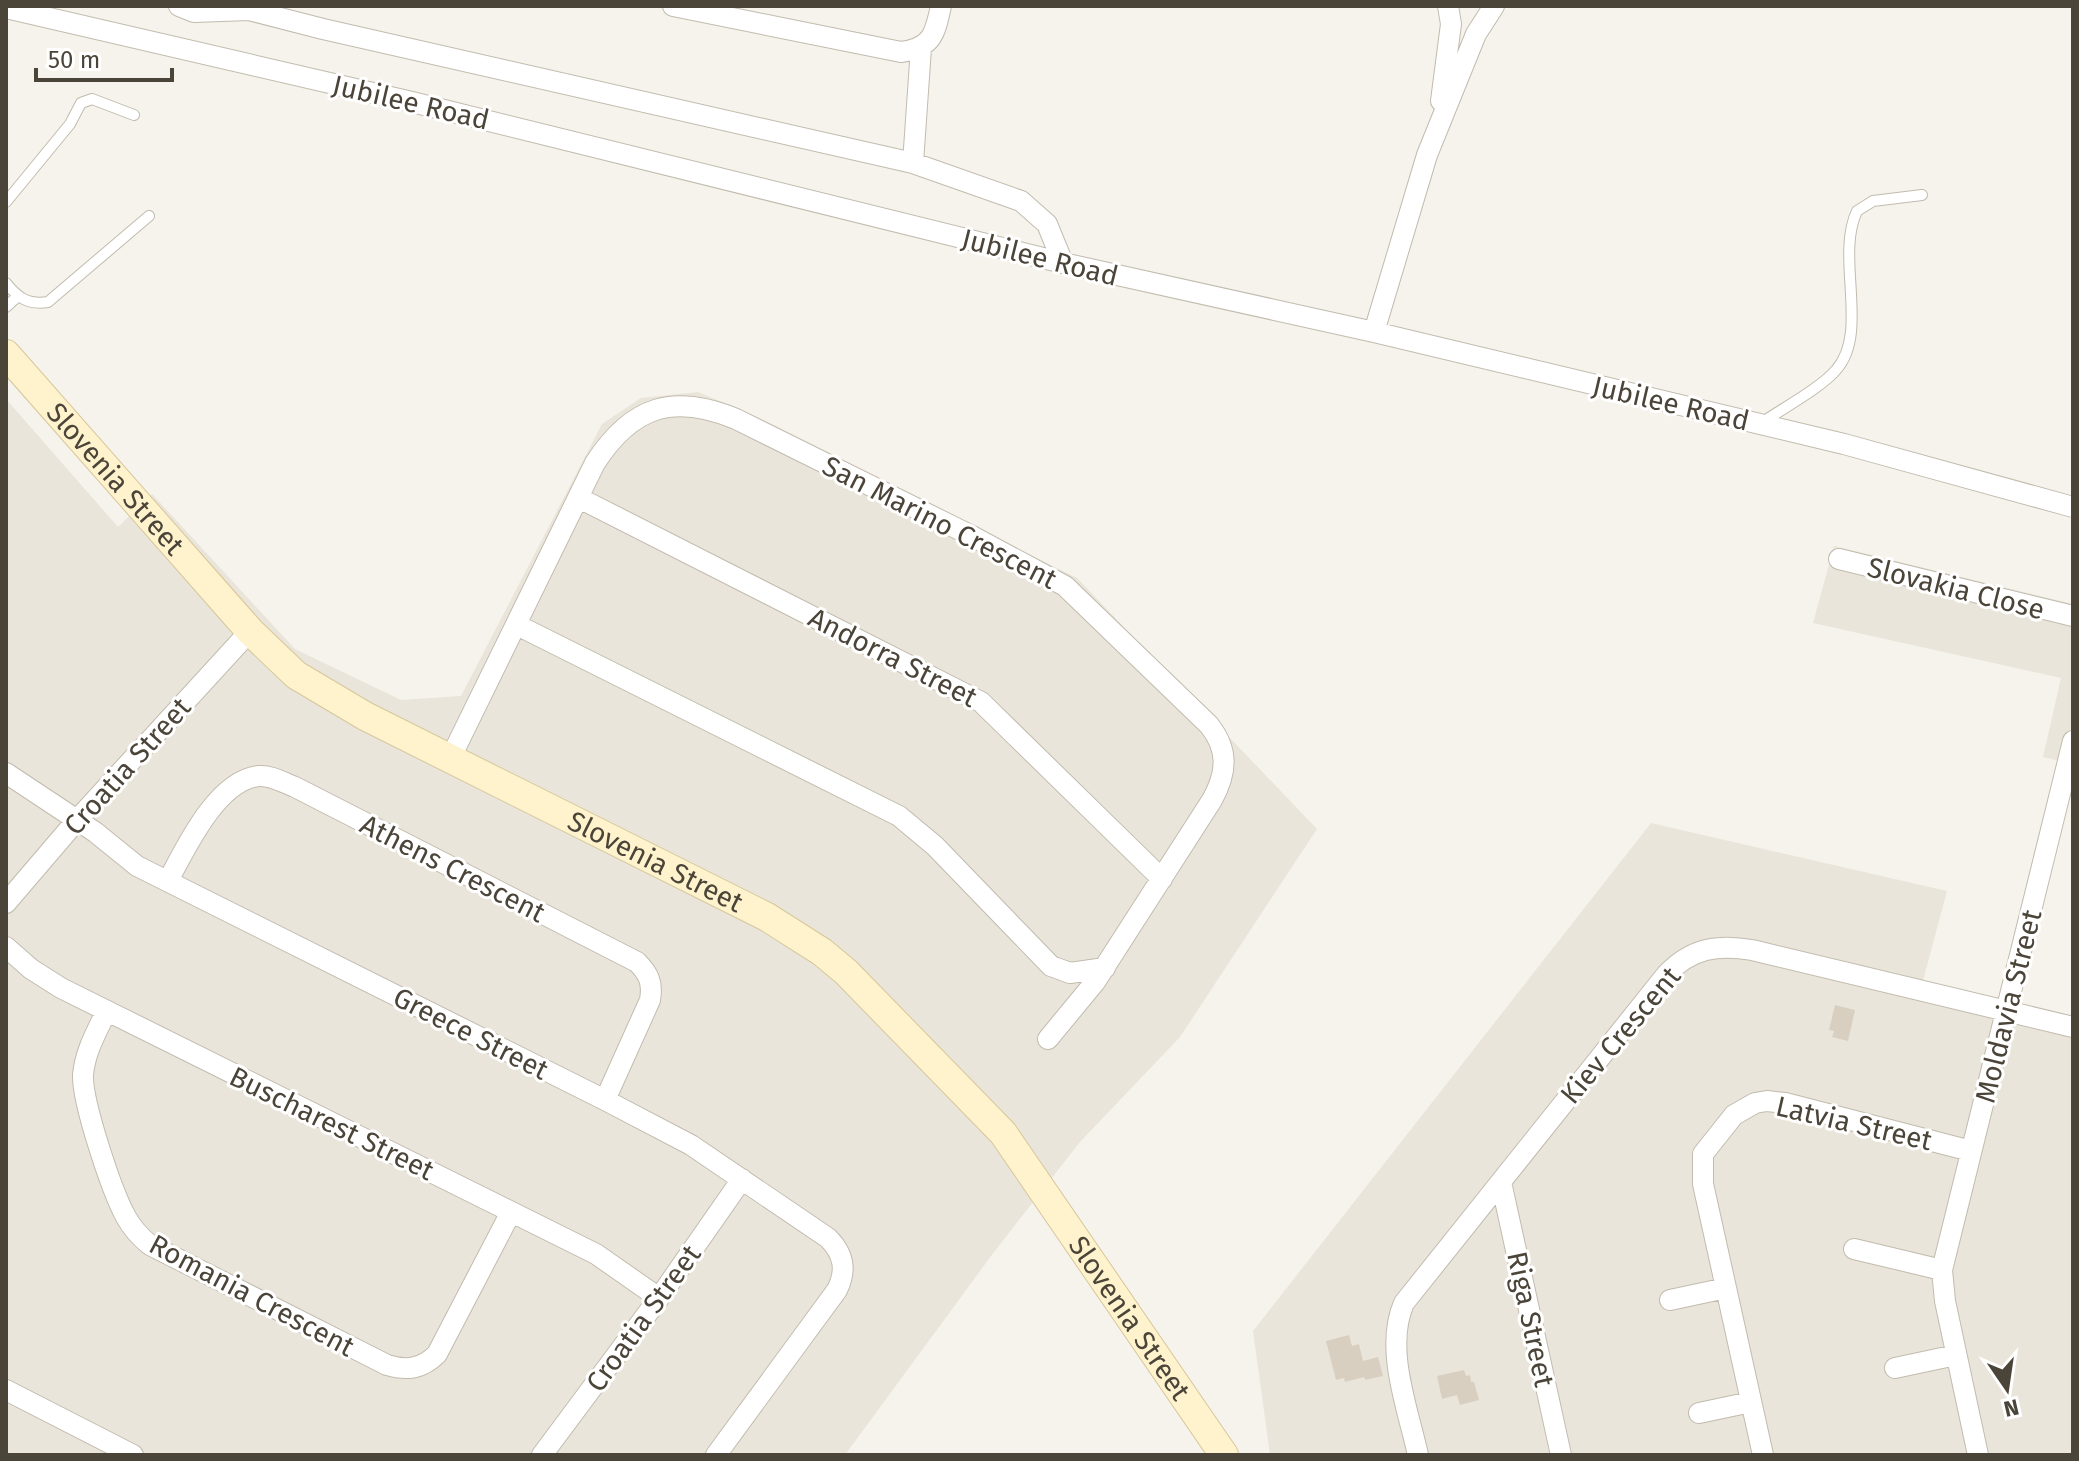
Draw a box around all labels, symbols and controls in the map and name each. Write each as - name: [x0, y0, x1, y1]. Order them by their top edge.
- scale bar: [36, 32, 172, 82]
- text: 50 m: [48, 46, 100, 74]
- street label: Jubilee Road: [329, 68, 493, 137]
- street label: Jubilee Road: [958, 222, 1121, 293]
- street label: Jubilee Road: [1589, 369, 1753, 438]
- street label: Slovenia Street: [40, 396, 192, 562]
- street label: San Marino Crescent: [817, 449, 1063, 596]
- street label: Slovakia Close: [1864, 551, 2048, 626]
- street label: Andorra Street: [803, 601, 983, 714]
- street label: Croatia Street: [57, 690, 198, 842]
- street label: Slovenia Street: [562, 804, 749, 920]
- street label: Athens Crescent: [355, 808, 551, 930]
- street label: Moldavia Street: [1969, 905, 2049, 1106]
- street label: Kiev Crescent: [1553, 959, 1688, 1111]
- street label: Greece Street: [388, 980, 555, 1087]
- street label: Buscharest Street: [224, 1060, 440, 1188]
- street label: Latvia Street: [1773, 1090, 1936, 1158]
- street label: Romania Crescent: [144, 1228, 361, 1364]
- street label: Slovenia Street: [1062, 1230, 1198, 1407]
- street label: Croatia Street: [579, 1238, 708, 1398]
- street label: Riga Street: [1500, 1248, 1561, 1391]
- north arrow: [1967, 1349, 2047, 1429]
- text: N: [2001, 1393, 2022, 1423]

